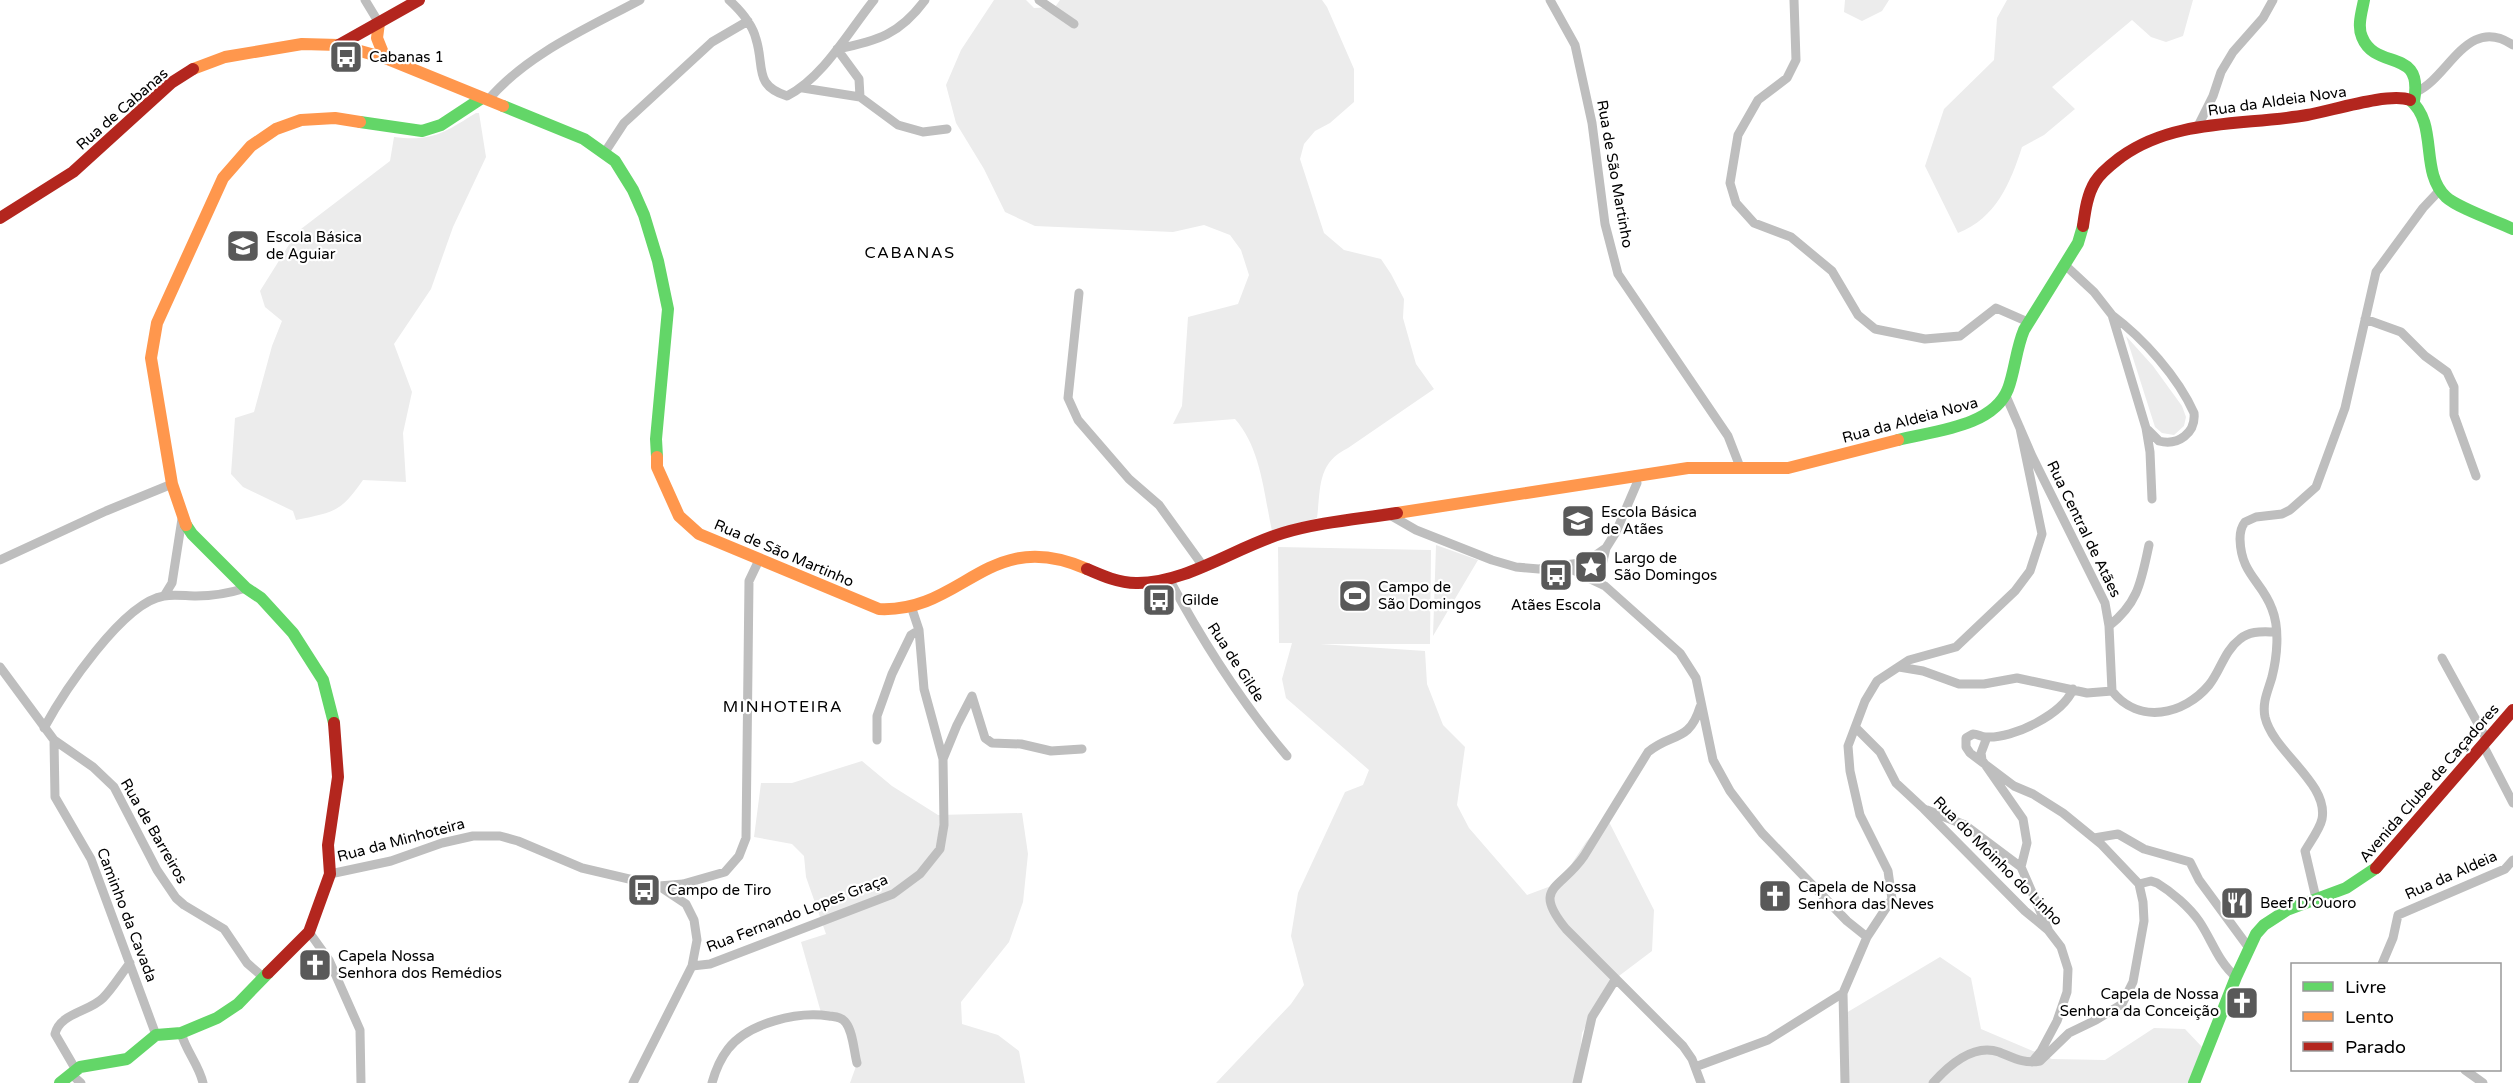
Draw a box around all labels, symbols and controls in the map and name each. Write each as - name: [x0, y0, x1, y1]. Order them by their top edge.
- bus stop icon: Cabanas 1: [328, 39, 364, 75]
- place label: Cabanas 1: [369, 48, 444, 66]
- street label: Rua de Cabanas: [72, 64, 172, 154]
- street label: Rua da Aldeia Nova: [2206, 82, 2348, 120]
- street label: Rua de São Martinho: [1593, 98, 1637, 250]
- school or university icon: Escola Básica de Aguiar: [225, 228, 261, 264]
- place label: Escola Básica de Aguiar: [266, 228, 362, 263]
- district label: CABANAS: [864, 243, 956, 263]
- street label: Rua da Aldeia Nova: [1840, 393, 1980, 447]
- street label: Rua Central de Atães: [2043, 458, 2125, 600]
- school or university icon: Escola Básica de Atães: [1560, 503, 1596, 539]
- place label: Escola Básica de Atães: [1601, 503, 1697, 538]
- street label: Rua de São Martinho: [711, 515, 857, 591]
- place icon: Largo de São Domingos: [1573, 549, 1609, 585]
- place label: Largo de São Domingos: [1614, 549, 1717, 584]
- bus stop icon: Atães Escola: [1538, 557, 1574, 593]
- sports icon: Campo de São Domingos: [1337, 578, 1373, 614]
- place label: Campo de São Domingos: [1378, 578, 1481, 613]
- bus stop icon: Gilde: [1141, 582, 1177, 618]
- place label: Gilde: [1182, 591, 1219, 609]
- place label: Atães Escola: [1511, 596, 1601, 614]
- street label: Rua de Gilde: [1204, 619, 1268, 705]
- district label: MINHOTEIRA: [723, 697, 843, 717]
- street label: Avenida Clube de Caçadores: [2355, 700, 2503, 866]
- street label: Rua de Barreiros: [117, 775, 191, 887]
- street label: Rua do Moinho do Linho: [1930, 793, 2066, 929]
- street label: Rua da Minhoteira: [335, 814, 467, 866]
- street label: Caminho da Cavada: [93, 845, 161, 985]
- street label: Rua da Aldeia: [2402, 847, 2500, 903]
- street label: Rua Fernando Lopes Graça: [704, 870, 890, 956]
- bus stop icon: Campo de Tiro: [626, 872, 662, 908]
- church icon: Capela de Nossa Senhora das Neves: [1757, 878, 1793, 914]
- place label: Capela de Nossa Senhora das Neves: [1798, 878, 1934, 913]
- place label: Campo de Tiro: [667, 881, 771, 899]
- restaurant icon: Beef D'Ouoro: [2219, 885, 2255, 921]
- place label: Beef D'Ouoro: [2260, 894, 2356, 912]
- church icon: Capela Nossa Senhora dos Remédios: [297, 947, 333, 983]
- place label: Capela Nossa Senhora dos Remédios: [338, 947, 502, 982]
- legend: [2291, 963, 2501, 1071]
- text: Livre: [2345, 976, 2386, 998]
- place label: Capela de Nossa Senhora da Conceição: [2060, 985, 2219, 1020]
- church icon: Capela de Nossa Senhora da Conceição: [2224, 985, 2260, 1021]
- text: Lento: [2345, 1006, 2394, 1028]
- text: Parado: [2345, 1036, 2406, 1058]

